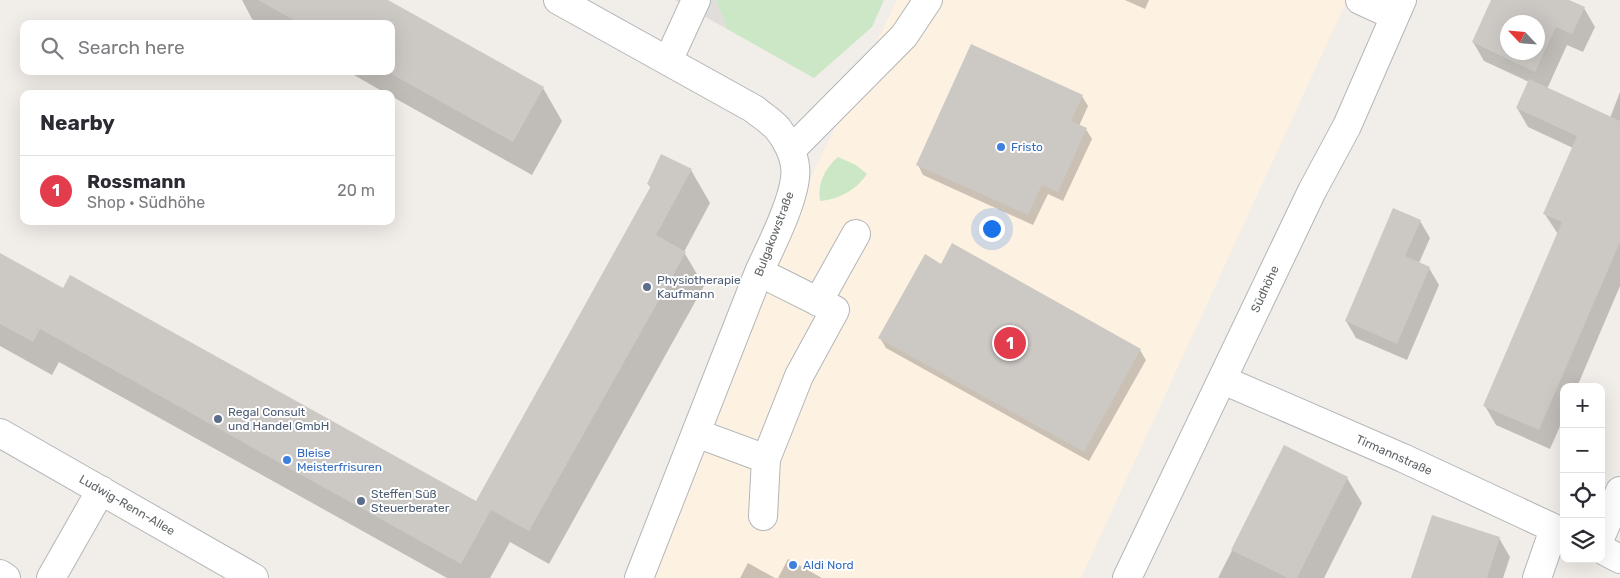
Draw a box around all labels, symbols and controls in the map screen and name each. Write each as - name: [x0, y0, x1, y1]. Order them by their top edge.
- north arrow: [1500, 15, 1545, 60]
- search box: [20, 20, 395, 75]
- icon: search: [38, 34, 66, 62]
- text: Search here: [78, 36, 185, 59]
- text: Nearby: [40, 110, 115, 135]
- place label: Fristo: [1011, 140, 1043, 154]
- marker: Fristo: [995, 141, 1007, 153]
- text: Rossmann: [87, 170, 186, 193]
- text: 1: [52, 181, 60, 200]
- text: 20 m: [337, 181, 375, 200]
- street label: Bulgakowstraße: [751, 189, 797, 278]
- text: Shop · Südhöhe: [87, 193, 205, 212]
- your location: [979, 216, 1005, 242]
- street label: Südhöhe: [1248, 263, 1282, 315]
- place label: Physiotherapie Kaufmann: [657, 273, 741, 301]
- marker: Physiotherapie Kaufmann: [641, 281, 653, 293]
- pin: 1: [994, 324, 1026, 362]
- map controls: [1560, 383, 1605, 563]
- button: +: [1560, 383, 1605, 428]
- place label: Regal Consult und Handel GmbH: [228, 405, 329, 433]
- marker: Regal Consult und Handel GmbH: [212, 413, 224, 425]
- button: −: [1560, 428, 1605, 473]
- street label: Tirmannstraße: [1354, 432, 1435, 478]
- place label: Bleise Meisterfrisuren: [297, 446, 382, 474]
- marker: Bleise Meisterfrisuren: [281, 454, 293, 466]
- street label: Ludwig-Renn-Allee: [77, 472, 178, 538]
- button: locate: [1560, 473, 1605, 518]
- place label: Steffen Süß Steuerberater: [371, 487, 450, 515]
- marker: Steffen Süß Steuerberater: [355, 495, 367, 507]
- button: layers: [1560, 518, 1605, 563]
- place label: Aldi Nord: [803, 558, 854, 572]
- marker: Aldi Nord: [787, 559, 799, 571]

